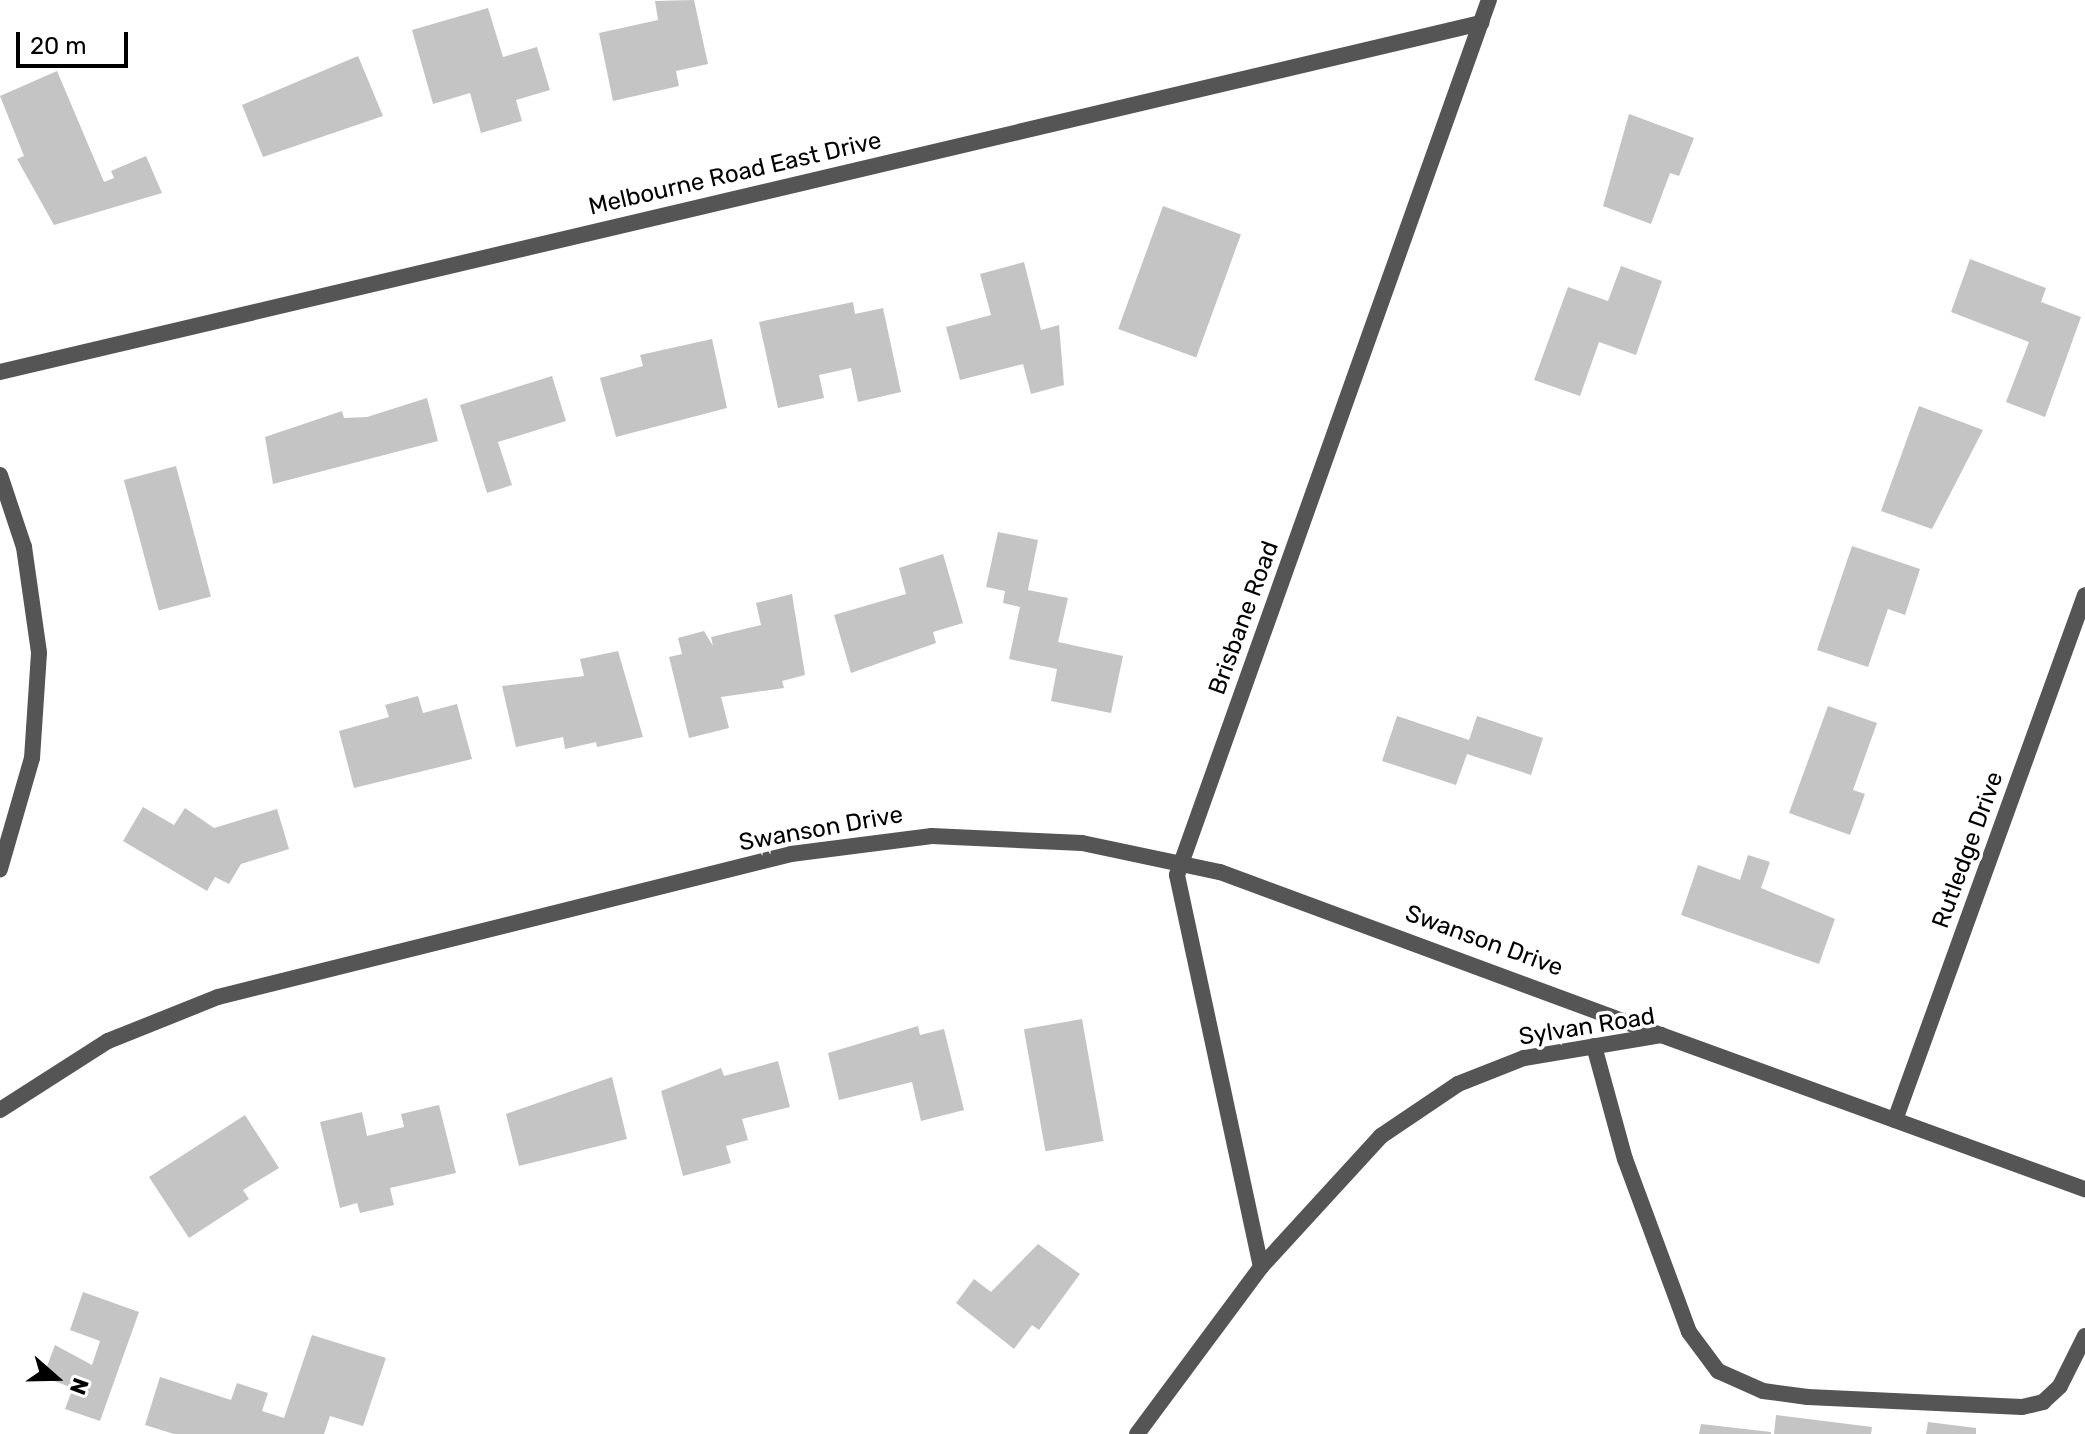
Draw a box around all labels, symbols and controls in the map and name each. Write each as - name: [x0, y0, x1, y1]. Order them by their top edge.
- scale bar: [20, 16, 132, 66]
- text: 20 m: [30, 32, 87, 60]
- street label: Melbourne Road East Drive: [586, 126, 884, 222]
- street label: Brisbane Road: [1203, 537, 1285, 699]
- street label: Rutledge Drive: [1926, 768, 2010, 932]
- street label: Swanson Drive: [737, 800, 905, 858]
- street label: Swanson Drive: [1401, 899, 1567, 983]
- street label: Sylvan Road: [1517, 1002, 1657, 1052]
- north arrow: [16, 1338, 96, 1418]
- text: N: [64, 1374, 94, 1398]

